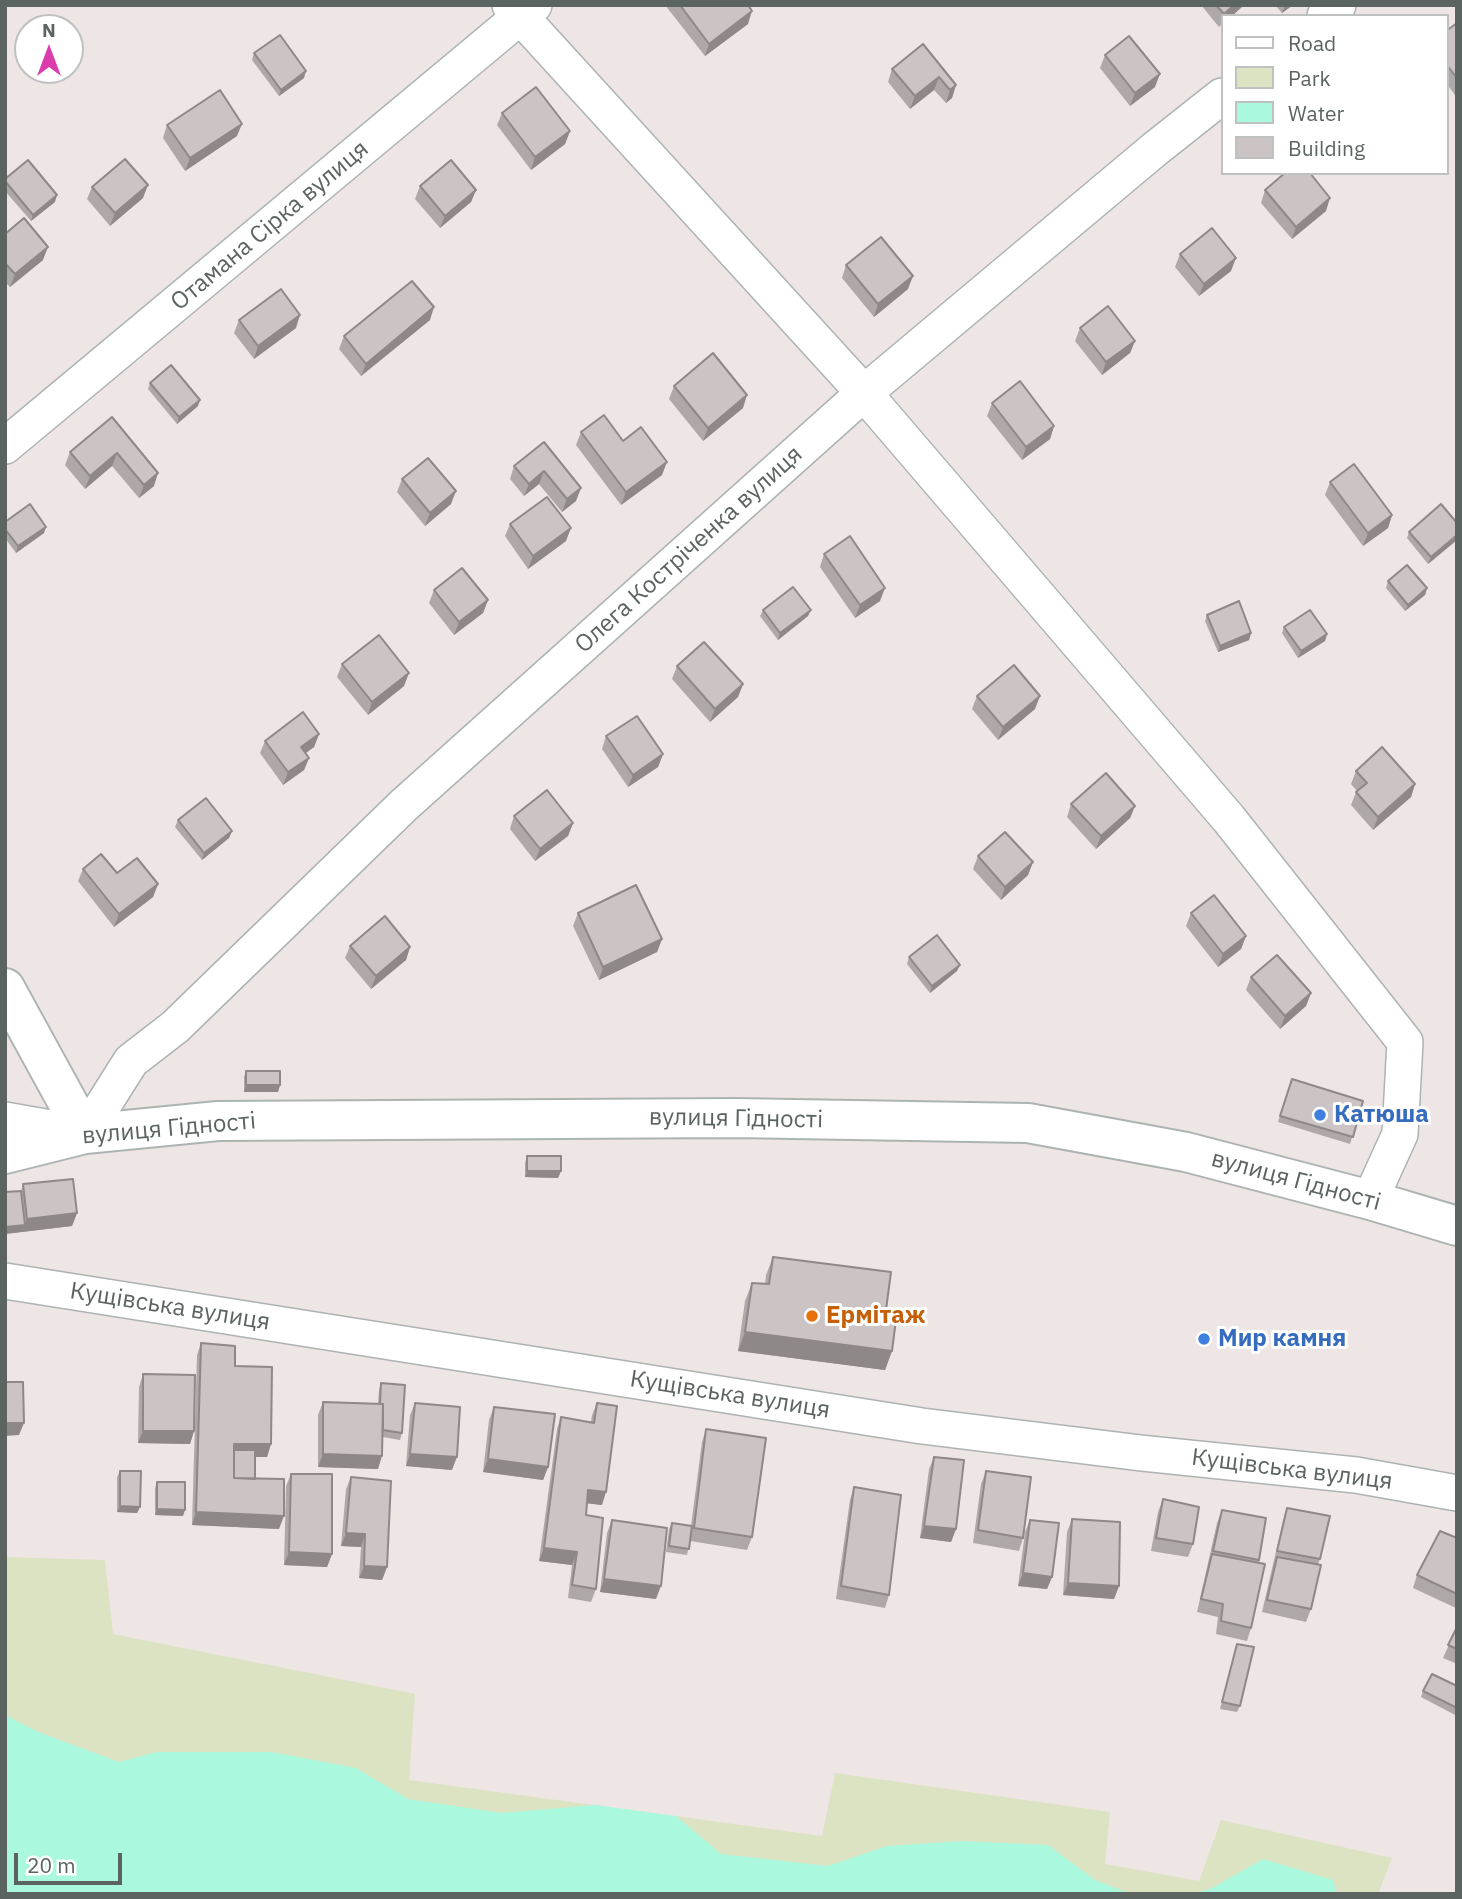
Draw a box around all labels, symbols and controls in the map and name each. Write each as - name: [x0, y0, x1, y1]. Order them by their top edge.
- north arrow: [14, 14, 84, 84]
- legend: [1220, 14, 1448, 175]
- text: N: [42, 18, 56, 42]
- text: Road: [1288, 29, 1336, 57]
- text: Park: [1288, 64, 1331, 92]
- text: Water: [1288, 99, 1344, 127]
- text: Building: [1288, 134, 1365, 162]
- street label: Отамана Сірка вулиця: [165, 135, 375, 317]
- street label: Олега Костріченка вулиця: [570, 440, 808, 660]
- place label: Катюша: [1334, 1101, 1429, 1129]
- street label: вулиця Гідності: [649, 1103, 823, 1135]
- street label: вулиця Гідності: [81, 1107, 257, 1151]
- marker: Катюша: [1312, 1107, 1328, 1123]
- street label: вулиця Гідності: [1208, 1145, 1384, 1217]
- street label: Кущівська вулиця: [68, 1277, 272, 1337]
- place label: Ермітаж: [826, 1302, 926, 1330]
- marker: Ермітаж: [804, 1308, 820, 1324]
- place label: Мир камня: [1218, 1325, 1346, 1353]
- marker: Мир камня: [1196, 1331, 1212, 1347]
- street label: Кущівська вулиця: [628, 1365, 832, 1425]
- street label: Кущівська вулиця: [1190, 1443, 1394, 1497]
- scale bar: [18, 1840, 126, 1884]
- text: 20 m: [27, 1851, 76, 1879]

